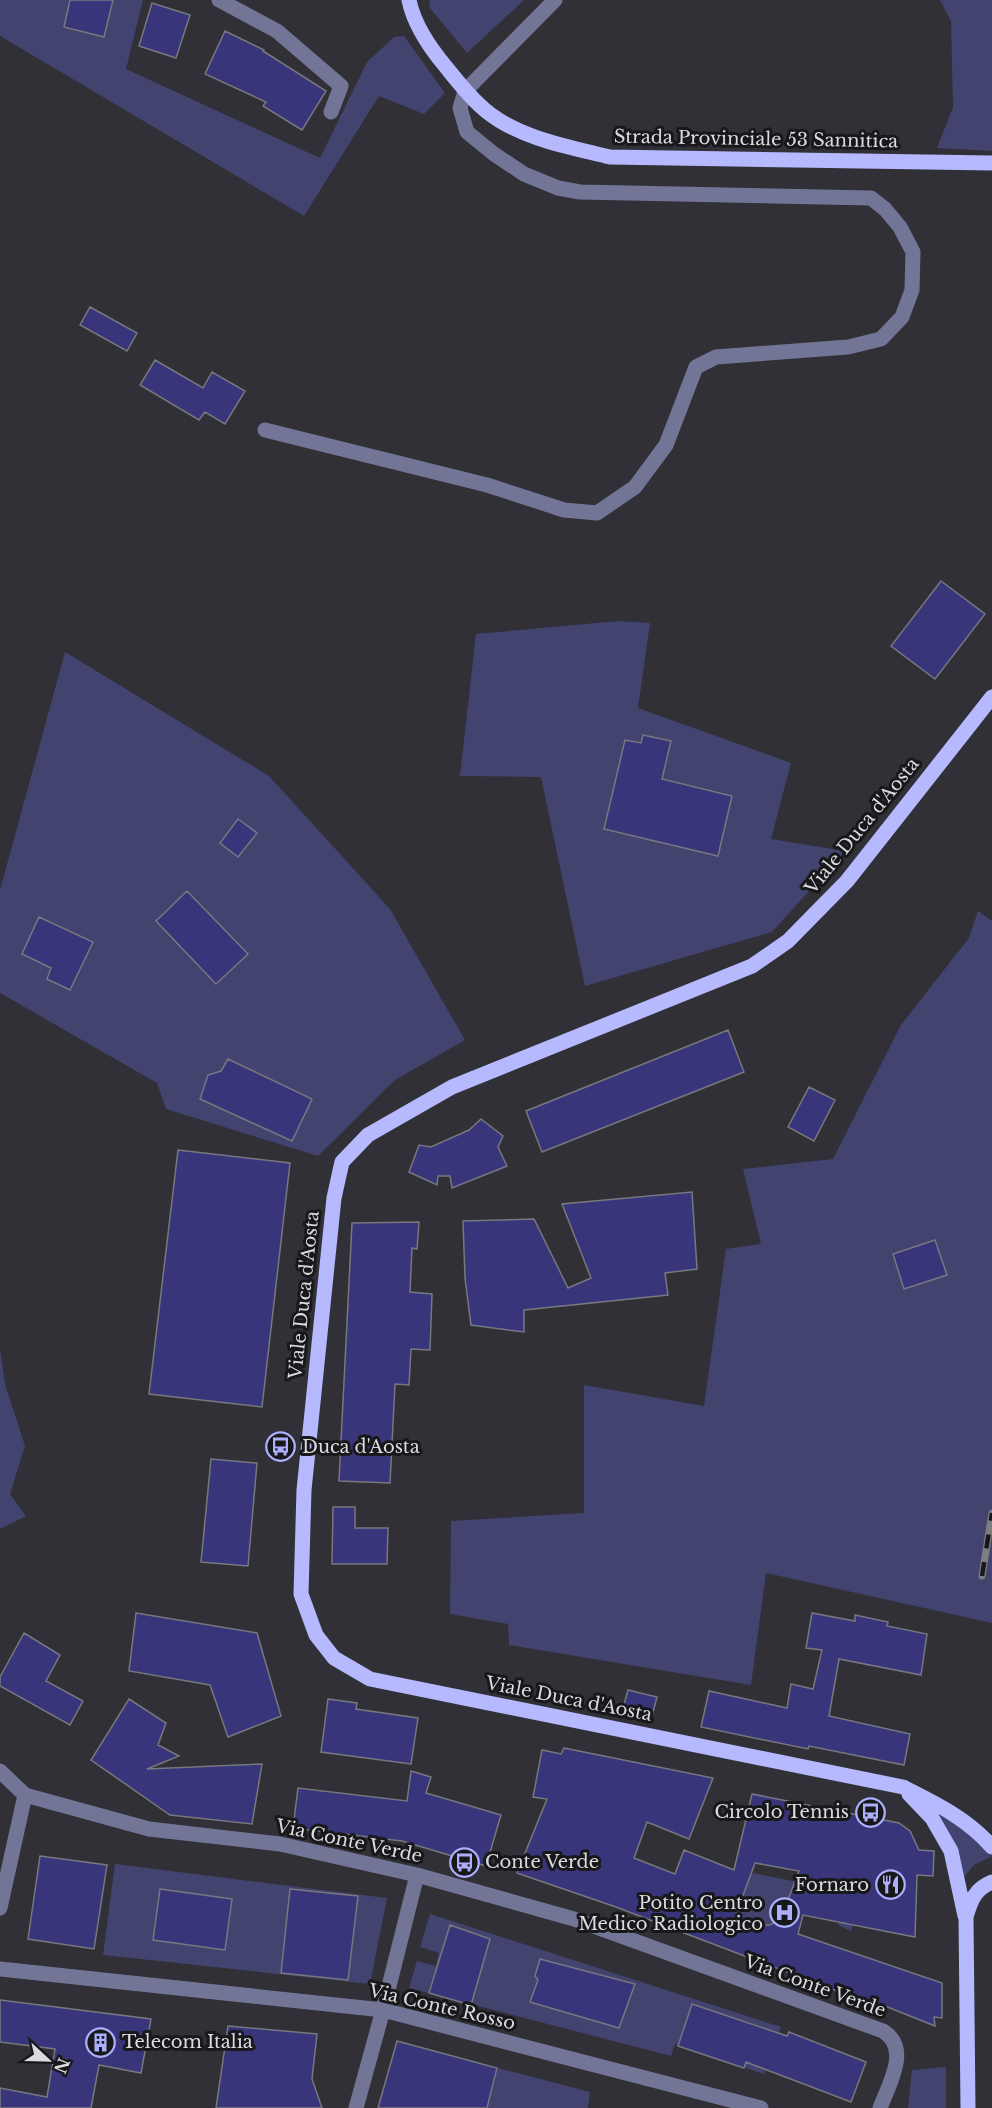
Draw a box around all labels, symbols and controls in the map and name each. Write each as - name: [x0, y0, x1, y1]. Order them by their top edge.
- street label: Strada Provinciale 53 Sannitica: [614, 126, 898, 152]
- street label: Viale Duca d'Aosta: [800, 753, 924, 899]
- street label: Viale Duca d'Aosta: [284, 1210, 324, 1381]
- bus stop icon: Duca d'Aosta: [265, 1431, 297, 1463]
- place label: Duca d'Aosta: [302, 1436, 420, 1458]
- street label: Viale Duca d'Aosta: [483, 1672, 654, 1726]
- bus stop icon: Circolo Tennis: [854, 1796, 886, 1828]
- place label: Circolo Tennis: [714, 1801, 849, 1823]
- street label: Via Conte Verde: [273, 1815, 424, 1867]
- bus stop icon: Conte Verde: [448, 1846, 480, 1878]
- place label: Conte Verde: [485, 1851, 599, 1873]
- restaurant icon: Fornaro: [874, 1869, 906, 1901]
- place label: Fornaro: [795, 1874, 869, 1896]
- place label: Potito Centro Medico Radiologico: [578, 1892, 763, 1935]
- hospital icon: Potito Centro Medico Radiologico: [768, 1897, 800, 1929]
- street label: Via Conte Verde: [740, 1950, 889, 2022]
- street label: Via Conte Rosso: [366, 1979, 517, 2035]
- building icon: Telecom Italia: [85, 2026, 117, 2058]
- north arrow: [18, 2030, 78, 2090]
- place label: Telecom Italia: [122, 2031, 253, 2053]
- text: N: [50, 2055, 74, 2076]

